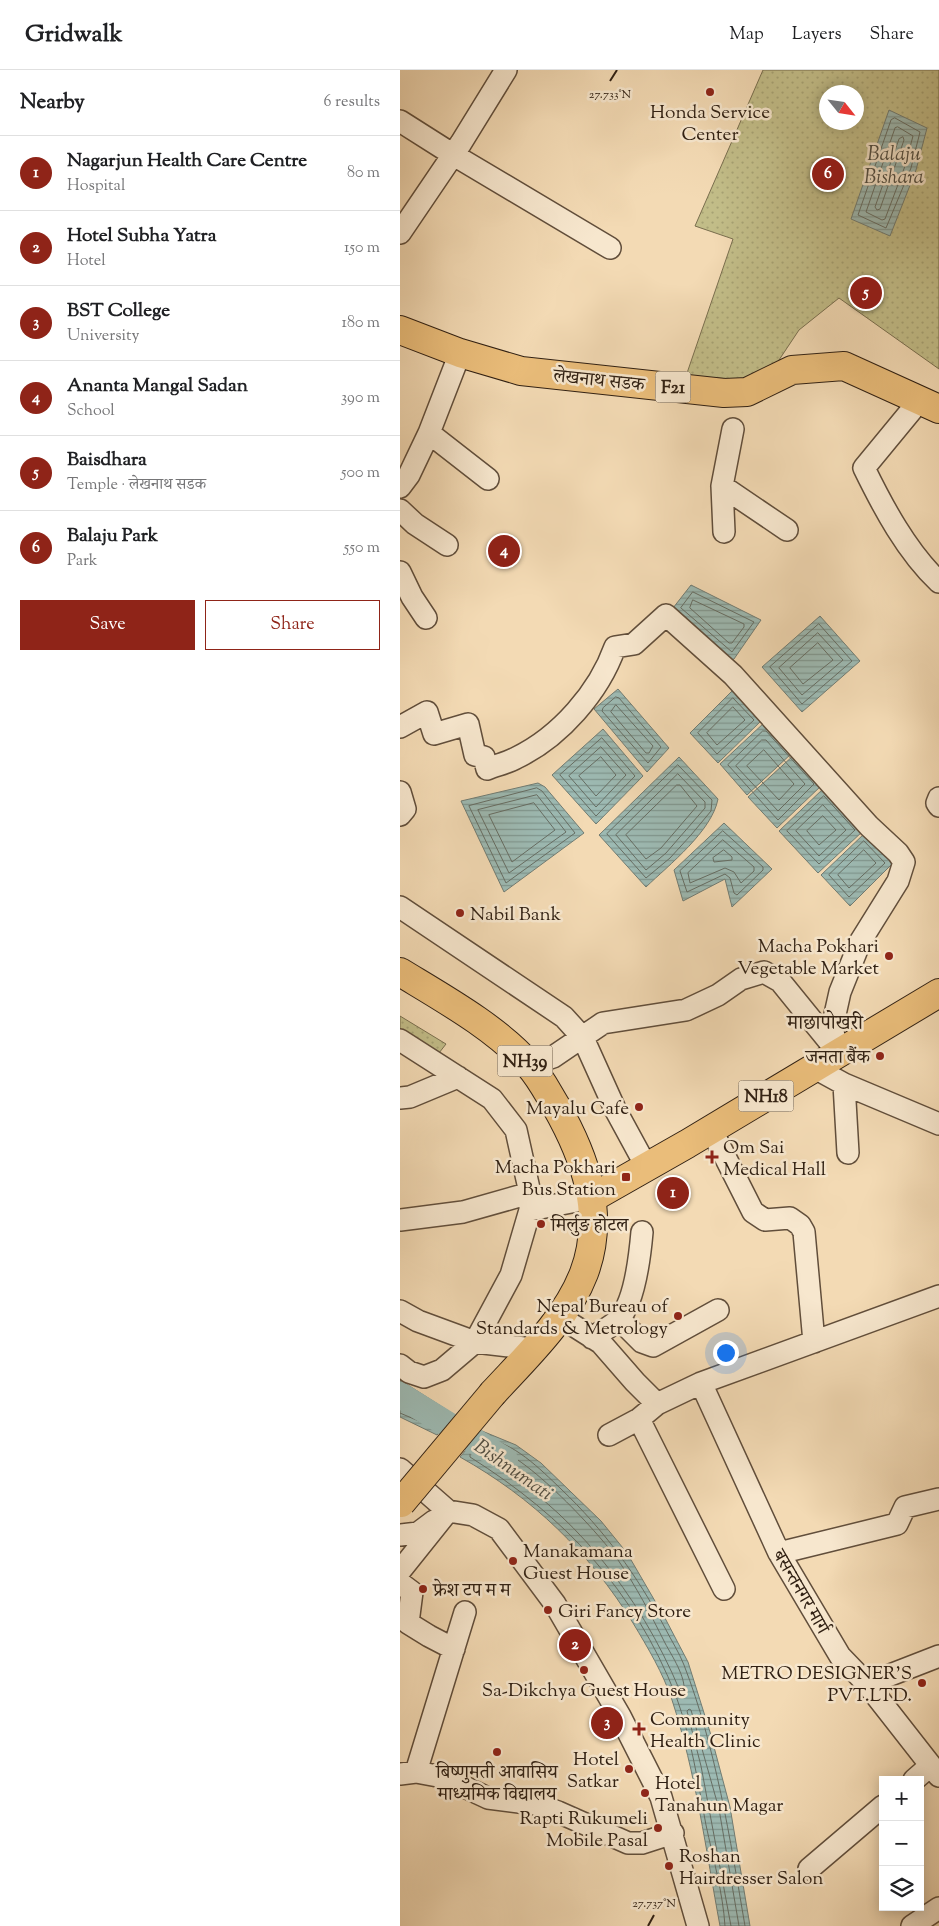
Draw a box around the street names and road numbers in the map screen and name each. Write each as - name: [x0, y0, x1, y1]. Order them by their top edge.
- street label: लेखनाथ सडक: [551, 363, 647, 400]
- road number: F21: [656, 372, 690, 402]
- road number: NH39: [498, 1046, 552, 1076]
- road number: NH18: [738, 1080, 794, 1112]
- street label: बसन्तनगर मार्ग: [764, 1544, 835, 1640]

